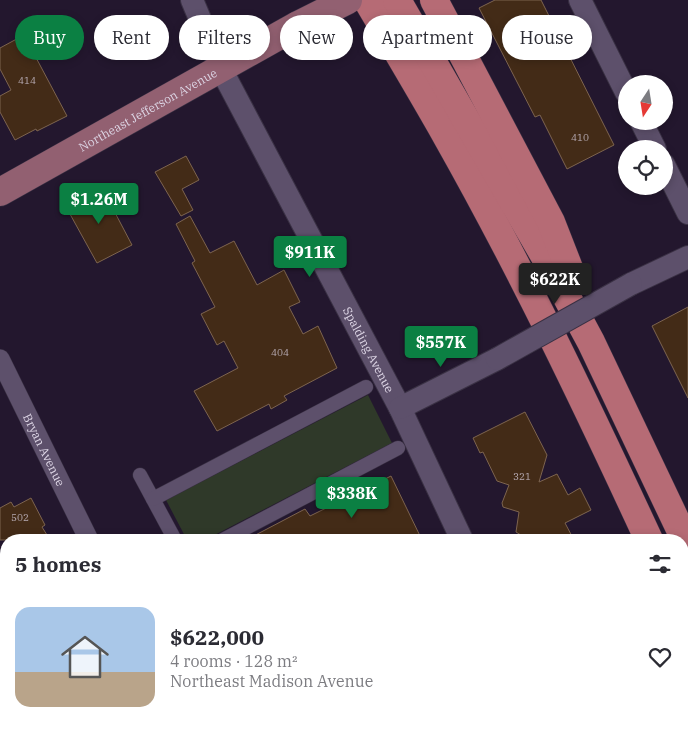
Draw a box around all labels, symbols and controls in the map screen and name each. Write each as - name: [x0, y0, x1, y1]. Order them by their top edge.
- chip: Buy: [15, 15, 84, 60]
- chip: Rent: [94, 15, 169, 60]
- chip: Filters: [179, 15, 270, 60]
- chip: New: [280, 15, 353, 60]
- chip: Apartment: [363, 15, 492, 60]
- chip: House: [502, 15, 592, 60]
- street label: Northeast Jefferson Avenue: [76, 65, 219, 154]
- house number: 414: [18, 74, 36, 87]
- north arrow: [618, 75, 672, 130]
- map controls: [618, 75, 673, 195]
- house number: 410: [571, 131, 589, 144]
- button: locate: [618, 140, 673, 195]
- pin: $1.26M: [58, 182, 140, 225]
- text: $1.26M: [70, 189, 128, 209]
- pin: $911K: [275, 236, 345, 278]
- text: $911K: [285, 242, 335, 262]
- pin: $622K: [520, 262, 590, 305]
- text: $622K: [530, 269, 580, 289]
- street label: Spalding Avenue: [340, 304, 398, 395]
- pin: $557K: [406, 326, 476, 368]
- text: $557K: [416, 332, 466, 352]
- house number: 404: [271, 346, 289, 359]
- street label: Bryan Avenue: [20, 411, 69, 489]
- house number: 321: [513, 470, 531, 483]
- pin: $338K: [317, 476, 387, 519]
- text: $338K: [327, 483, 377, 503]
- house number: 502: [11, 511, 29, 524]
- text: 5 homes: [15, 550, 101, 578]
- icon: filters: [646, 550, 674, 578]
- text: $622,000: [170, 623, 264, 651]
- icon: home: [55, 627, 115, 687]
- icon: heart: [646, 643, 674, 671]
- text: 4 rooms · 128 m²: [170, 651, 298, 671]
- text: Northeast Madison Avenue: [170, 671, 373, 691]

